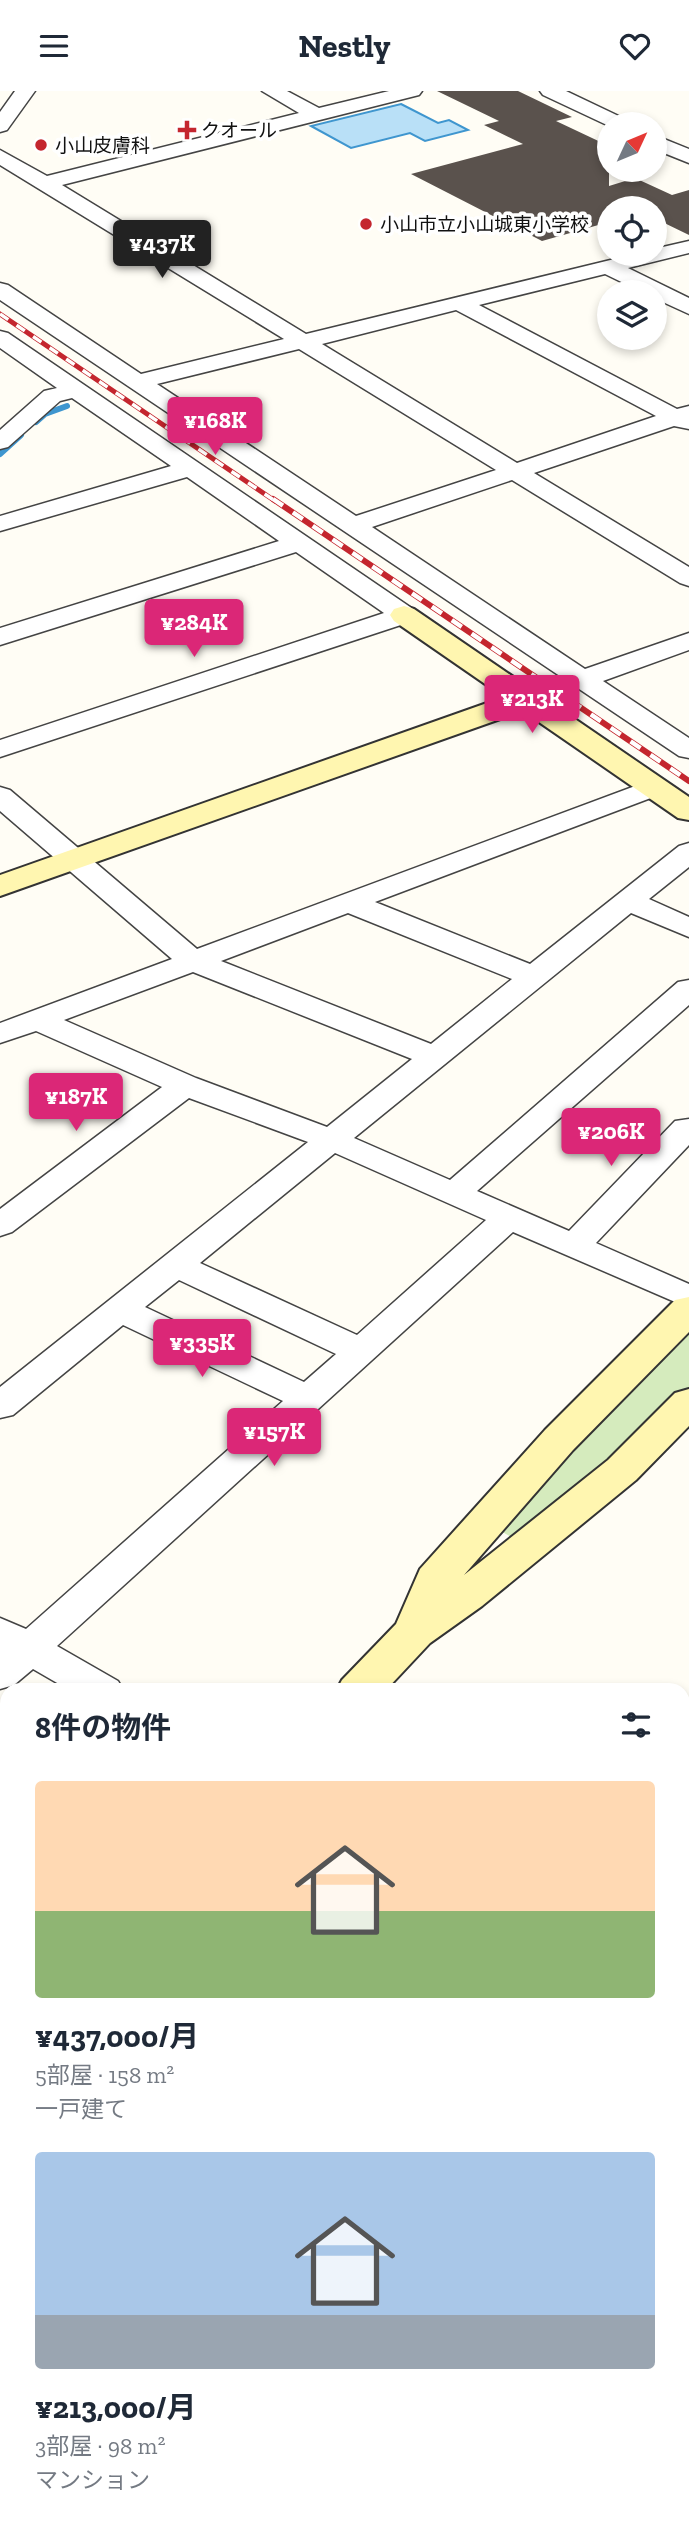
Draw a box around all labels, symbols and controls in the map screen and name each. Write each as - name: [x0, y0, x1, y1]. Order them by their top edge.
- icon: menu: [35, 27, 73, 65]
- text: Nestly: [298, 27, 391, 65]
- icon: heart: [616, 27, 654, 65]
- north arrow: [597, 112, 667, 182]
- map controls: [597, 112, 667, 350]
- place label: クオール: [201, 119, 277, 142]
- marker: クオール: [179, 122, 195, 138]
- place label: 小山皮膚科: [55, 134, 150, 157]
- marker: 小山皮膚科: [33, 137, 49, 153]
- button: locate: [597, 196, 667, 266]
- place label: 小山市立小山城東小学校: [380, 213, 589, 236]
- marker: 小山市立小山城東小学校: [358, 216, 374, 232]
- pin: ¥437K: [113, 221, 211, 280]
- text: ¥437K: [129, 229, 195, 257]
- button: layers: [597, 280, 667, 350]
- pin: ¥168K: [166, 397, 264, 457]
- text: ¥168K: [183, 406, 247, 434]
- pin: ¥284K: [145, 599, 243, 659]
- text: ¥284K: [160, 608, 228, 636]
- pin: ¥213K: [483, 675, 581, 735]
- text: ¥213K: [500, 684, 564, 712]
- pin: ¥187K: [27, 1073, 125, 1133]
- text: ¥187K: [45, 1082, 107, 1110]
- pin: ¥206K: [562, 1109, 660, 1168]
- text: ¥206K: [577, 1117, 645, 1145]
- pin: ¥335K: [153, 1319, 251, 1379]
- text: ¥335K: [169, 1328, 235, 1356]
- pin: ¥157K: [225, 1409, 323, 1468]
- text: ¥157K: [243, 1417, 305, 1445]
- icon: filters: [617, 1706, 655, 1744]
- text: 8件の物件: [35, 1710, 171, 1746]
- icon: home: [282, 1827, 408, 1953]
- text: ¥437,000/月: [35, 2019, 199, 2055]
- text: 5部屋 · 158 m²: [35, 2061, 174, 2089]
- text: 一戸建て: [35, 2095, 127, 2123]
- icon: home: [282, 2198, 408, 2324]
- text: ¥213,000/月: [35, 2390, 197, 2426]
- text: 3部屋 · 98 m²: [35, 2432, 165, 2460]
- text: マンション: [35, 2466, 150, 2494]

